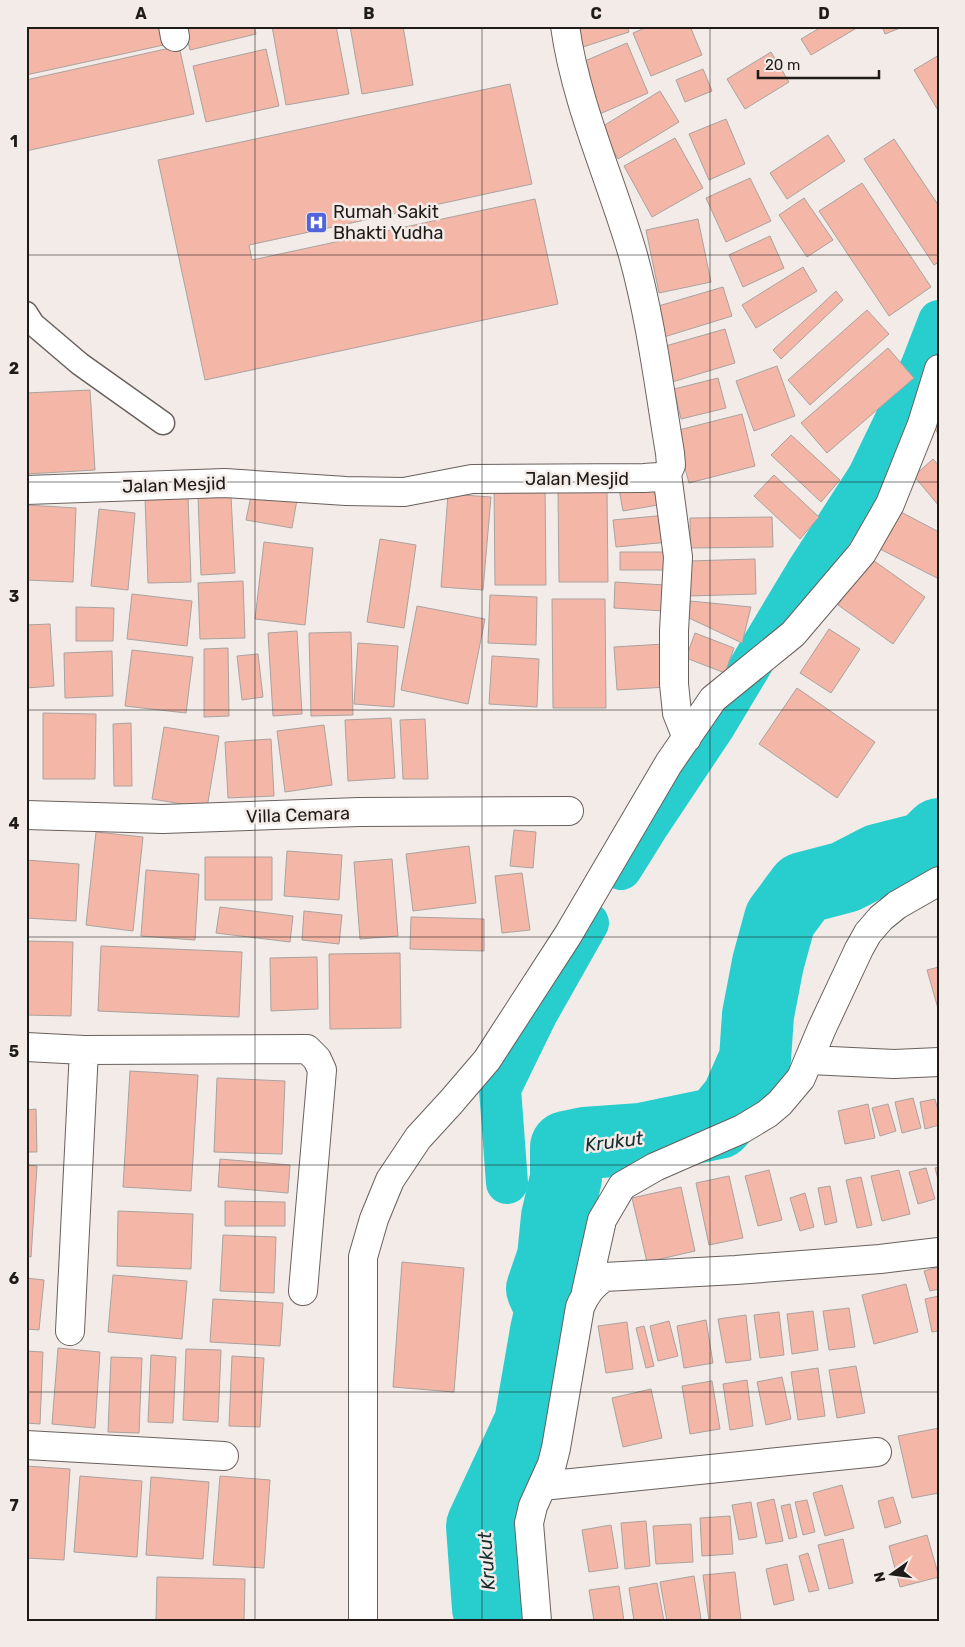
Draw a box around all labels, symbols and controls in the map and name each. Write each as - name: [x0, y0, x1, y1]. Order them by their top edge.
- text: A: [135, 4, 147, 23]
- text: B: [363, 4, 375, 23]
- text: C: [590, 4, 602, 23]
- text: D: [818, 4, 830, 23]
- scale bar: [758, 48, 879, 80]
- text: 20 m: [765, 56, 800, 74]
- text: 1: [10, 132, 18, 151]
- place label: Rumah Sakit Bhakti Yudha: [333, 201, 443, 244]
- hospital icon: Rumah Sakit Bhakti Yudha: [305, 210, 329, 234]
- text: 2: [9, 359, 19, 378]
- street label: Jalan Mesjid: [525, 468, 629, 490]
- street label: Jalan Mesjid: [122, 472, 226, 498]
- text: 3: [9, 587, 19, 606]
- street label: Villa Cemara: [246, 802, 350, 828]
- text: 4: [9, 814, 20, 833]
- text: 5: [9, 1042, 19, 1061]
- water label: Krukut: [584, 1126, 645, 1156]
- text: 6: [9, 1269, 19, 1288]
- text: 7: [9, 1496, 19, 1515]
- water label: Krukut: [473, 1530, 500, 1591]
- north arrow: [868, 1550, 918, 1600]
- text: N: [870, 1570, 889, 1584]

